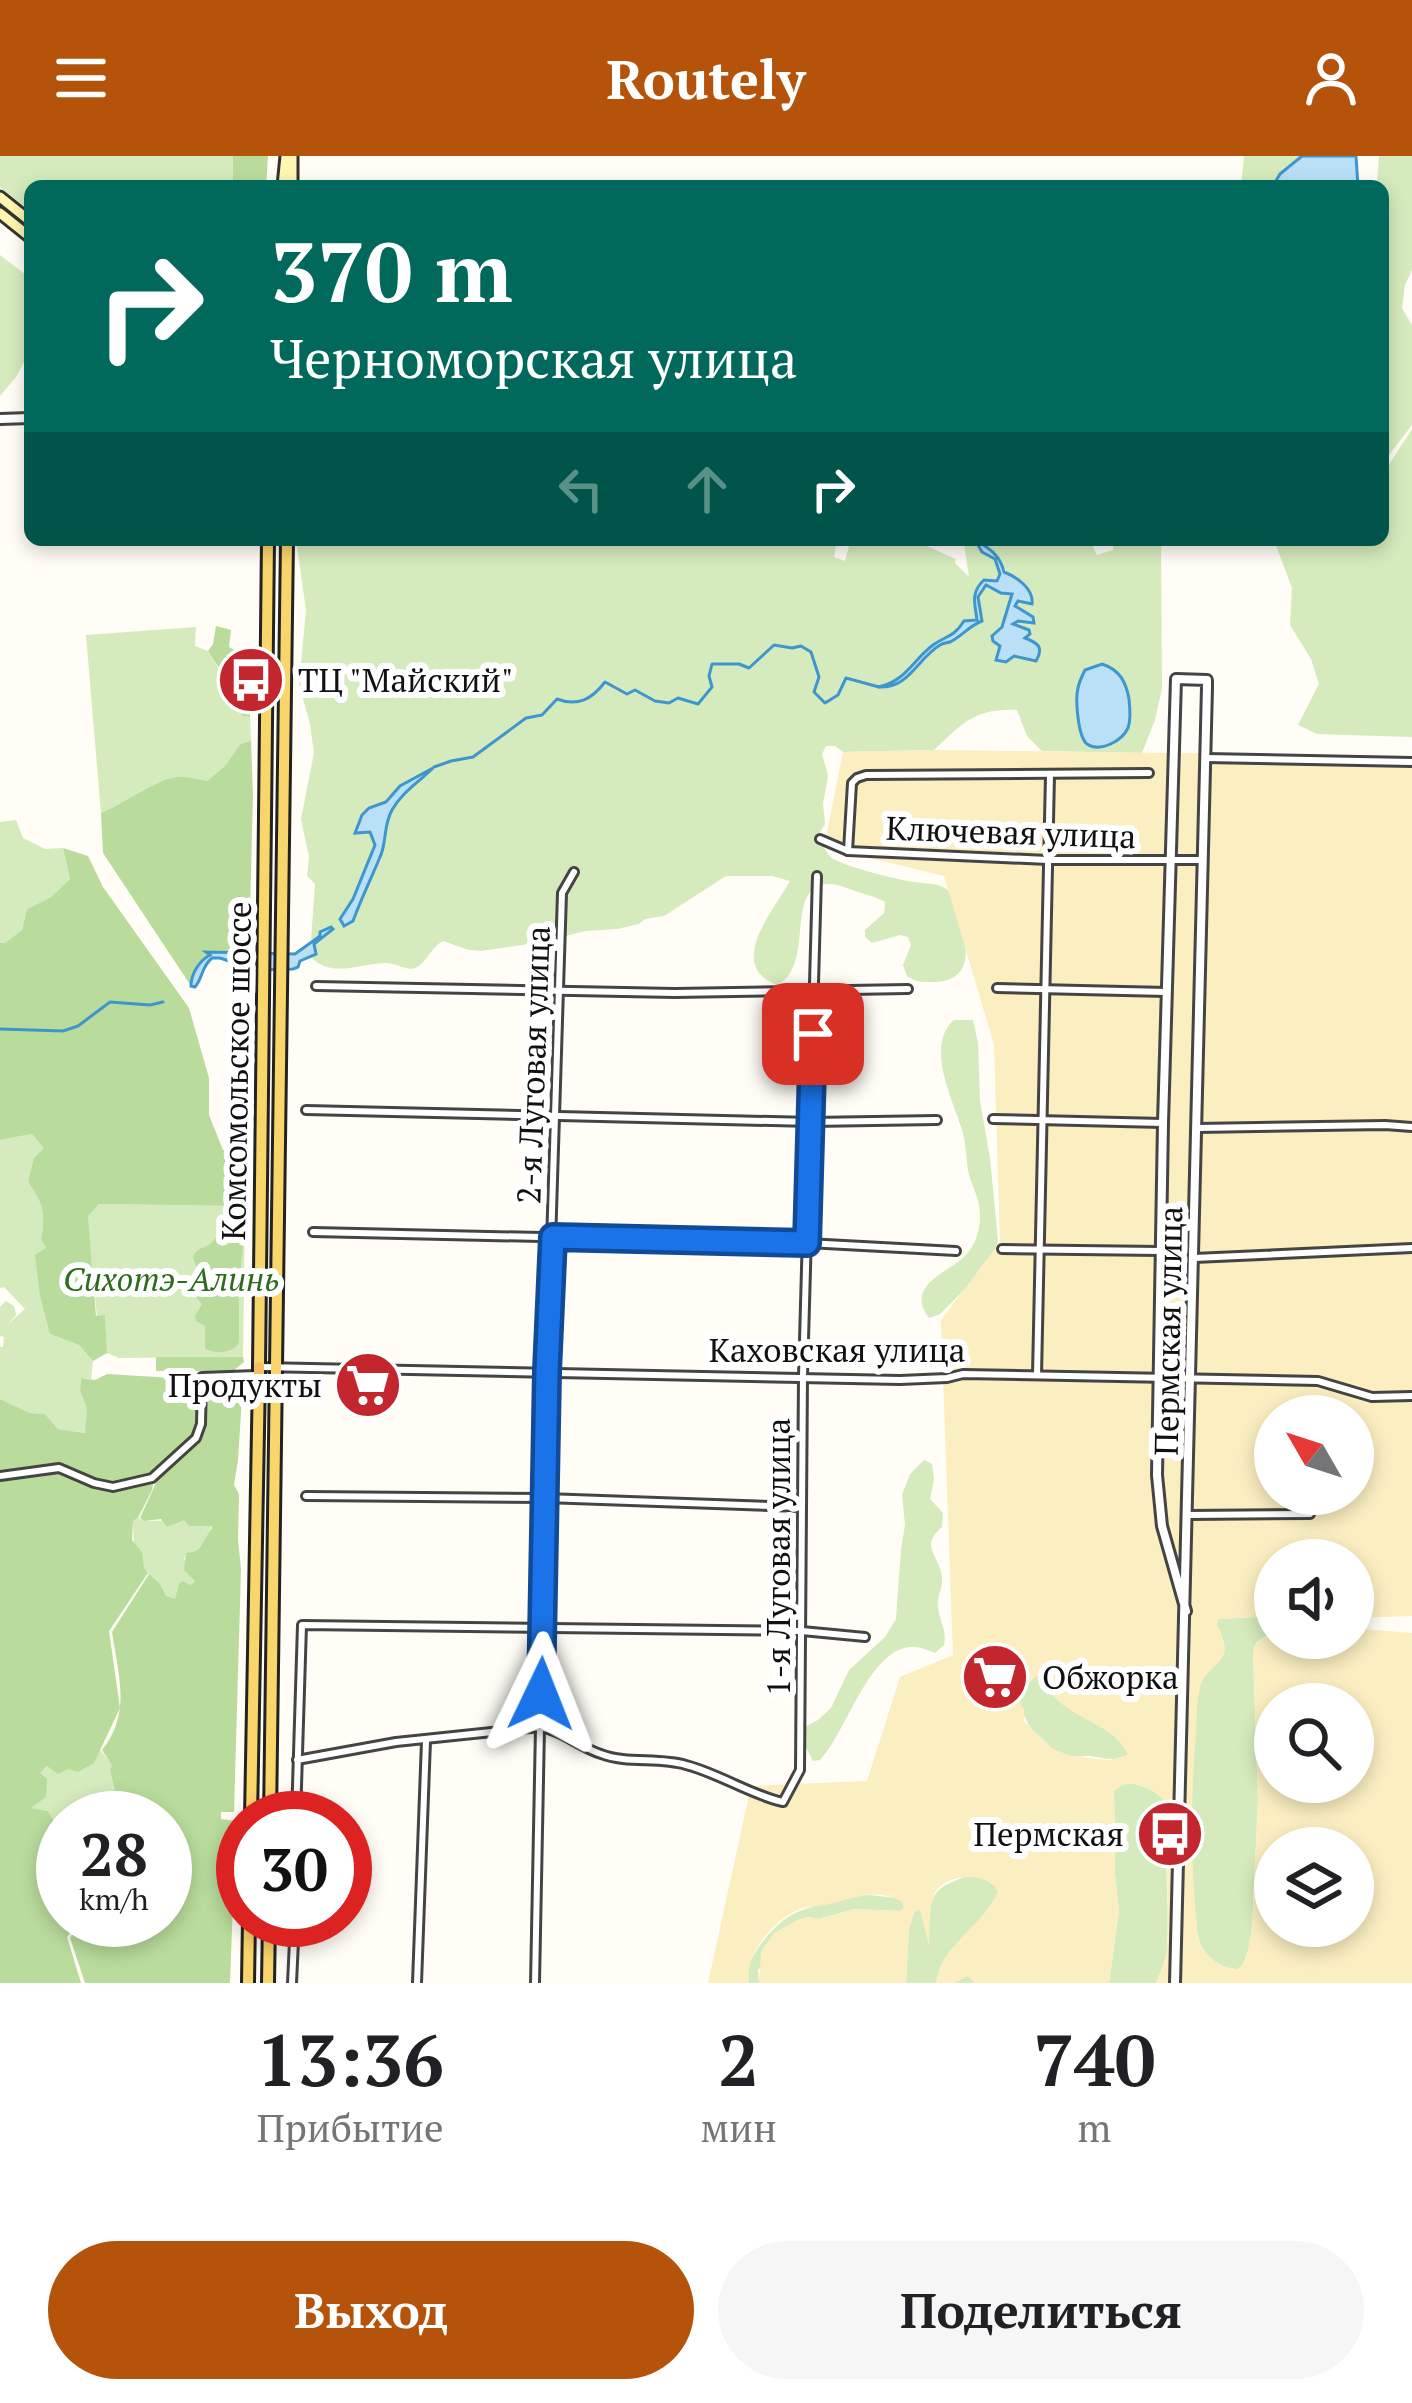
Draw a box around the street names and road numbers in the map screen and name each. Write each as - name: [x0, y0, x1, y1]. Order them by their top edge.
- street label: Ключевая улица: [885, 806, 1137, 857]
- street label: Комсомольское шоссе: [211, 901, 260, 1241]
- street label: 2-я Луговая улица: [506, 925, 559, 1205]
- street label: Пермская улица: [1144, 1206, 1191, 1456]
- street label: Каховская улица: [709, 1328, 965, 1371]
- street label: 1-я Луговая улица: [756, 1418, 799, 1696]

